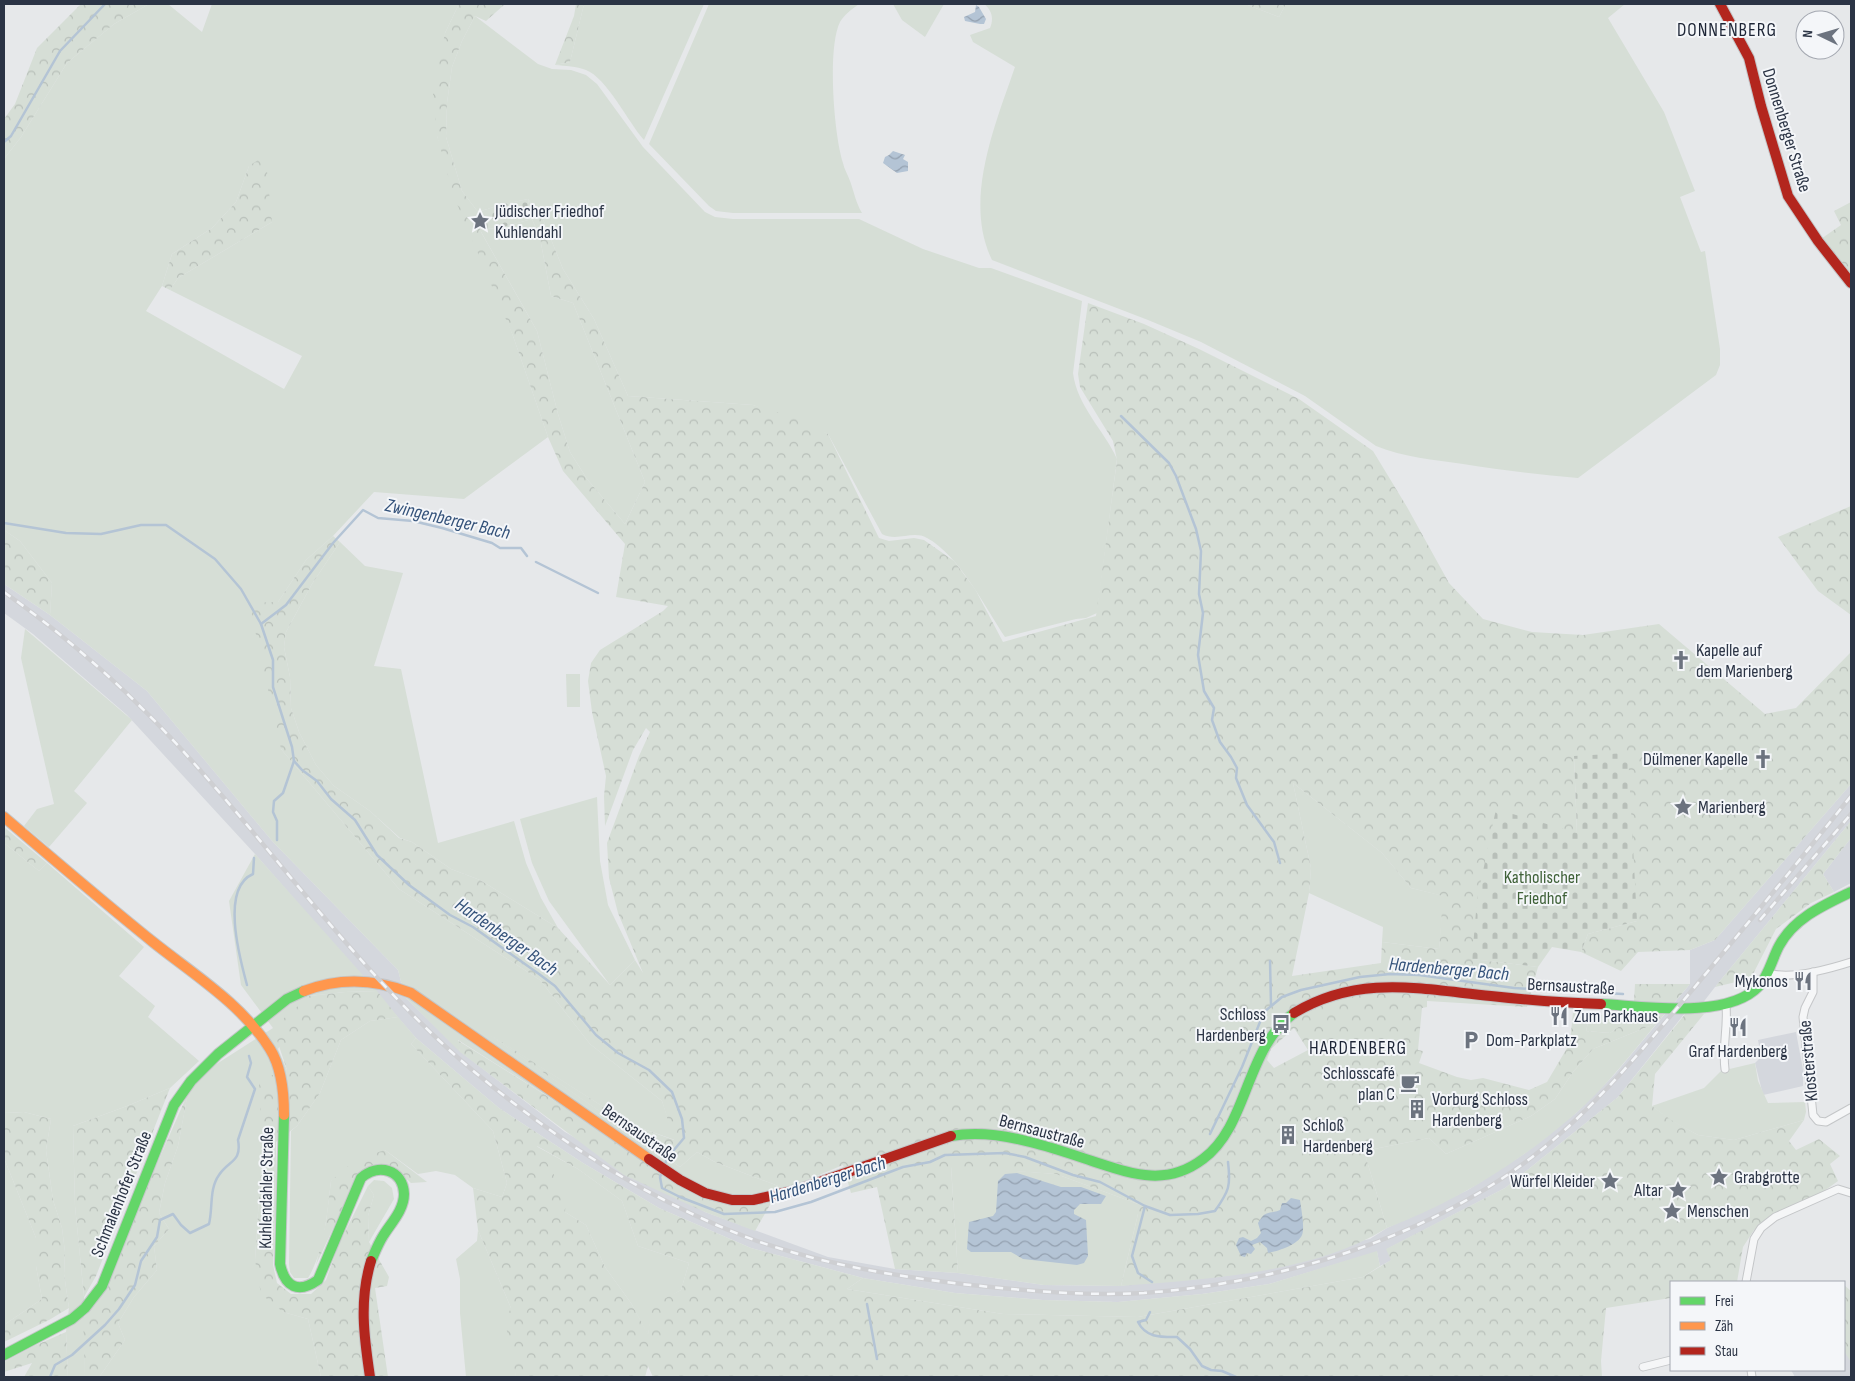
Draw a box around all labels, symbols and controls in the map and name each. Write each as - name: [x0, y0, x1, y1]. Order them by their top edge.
- north arrow: [1795, 10, 1845, 60]
- district label: DONNENBERG: [1677, 19, 1777, 42]
- text: N: [1799, 29, 1816, 38]
- street label: Donnenberger Straße: [1758, 66, 1815, 195]
- place label: Jüdischer Friedhof Kuhlendahl: [494, 201, 605, 243]
- place icon: Jüdischer Friedhof Kuhlendahl: [469, 210, 491, 232]
- water label: Zwingenberger Bach: [382, 494, 512, 545]
- place label: Kapelle auf dem Marienberg: [1696, 640, 1793, 682]
- church icon: Kapelle auf dem Marienberg: [1670, 649, 1692, 671]
- church icon: Dülmener Kapelle: [1752, 748, 1774, 770]
- place label: Dülmener Kapelle: [1643, 749, 1748, 770]
- place icon: Marienberg: [1672, 796, 1694, 818]
- place label: Marienberg: [1698, 797, 1766, 818]
- park label: Katholischer Friedhof: [1504, 867, 1580, 909]
- water label: Hardenberger Bach: [450, 893, 562, 981]
- water label: Hardenberger Bach: [1388, 953, 1510, 986]
- restaurant icon: Mykonos: [1792, 970, 1814, 992]
- place label: Mykonos: [1735, 971, 1788, 992]
- street label: Bernsaustraße: [1527, 974, 1615, 999]
- place label: Schloss Hardenberg: [1196, 1004, 1266, 1046]
- restaurant icon: Zum Parkhaus: [1548, 1005, 1570, 1027]
- place label: Zum Parkhaus: [1574, 1006, 1658, 1027]
- bus stop icon: Schloss Hardenberg: [1270, 1013, 1292, 1035]
- restaurant icon: Graf Hardenberg: [1727, 1016, 1749, 1038]
- street label: Klosterstraße: [1794, 1019, 1823, 1102]
- parking icon: Dom-Parkplatz: [1460, 1029, 1482, 1051]
- place label: Dom-Parkplatz: [1486, 1030, 1577, 1051]
- district label: HARDENBERG: [1309, 1037, 1407, 1060]
- place label: Graf Hardenberg: [1689, 1041, 1787, 1062]
- place label: Schlosscafé plan C: [1323, 1063, 1395, 1105]
- cafe icon: Schlosscafé plan C: [1399, 1072, 1421, 1094]
- place label: Vorburg Schloss Hardenberg: [1432, 1089, 1528, 1131]
- building icon: Vorburg Schloss Hardenberg: [1406, 1098, 1428, 1120]
- street label: Bernsaustraße: [598, 1100, 682, 1167]
- street label: Bernsaustraße: [997, 1110, 1087, 1153]
- place label: Schloß Hardenberg: [1303, 1115, 1373, 1157]
- building icon: Schloß Hardenberg: [1277, 1124, 1299, 1146]
- street label: Kuhlendahler Straße: [255, 1127, 278, 1249]
- street label: Schmalenhofer Straße: [87, 1128, 156, 1260]
- water label: Hardenberger Bach: [767, 1152, 888, 1209]
- place icon: Grabgrotte: [1708, 1166, 1730, 1188]
- place label: Grabgrotte: [1734, 1167, 1800, 1188]
- place icon: Würfel Kleider: [1599, 1170, 1621, 1192]
- place label: Würfel Kleider: [1510, 1171, 1595, 1192]
- place icon: Altar: [1667, 1179, 1689, 1201]
- place label: Altar: [1633, 1180, 1663, 1201]
- place icon: Menschen: [1661, 1200, 1683, 1222]
- place label: Menschen: [1687, 1201, 1749, 1222]
- legend: [1670, 1281, 1845, 1371]
- text: Frei: [1715, 1292, 1734, 1311]
- text: Zäh: [1715, 1317, 1733, 1336]
- text: Stau: [1715, 1342, 1738, 1361]

